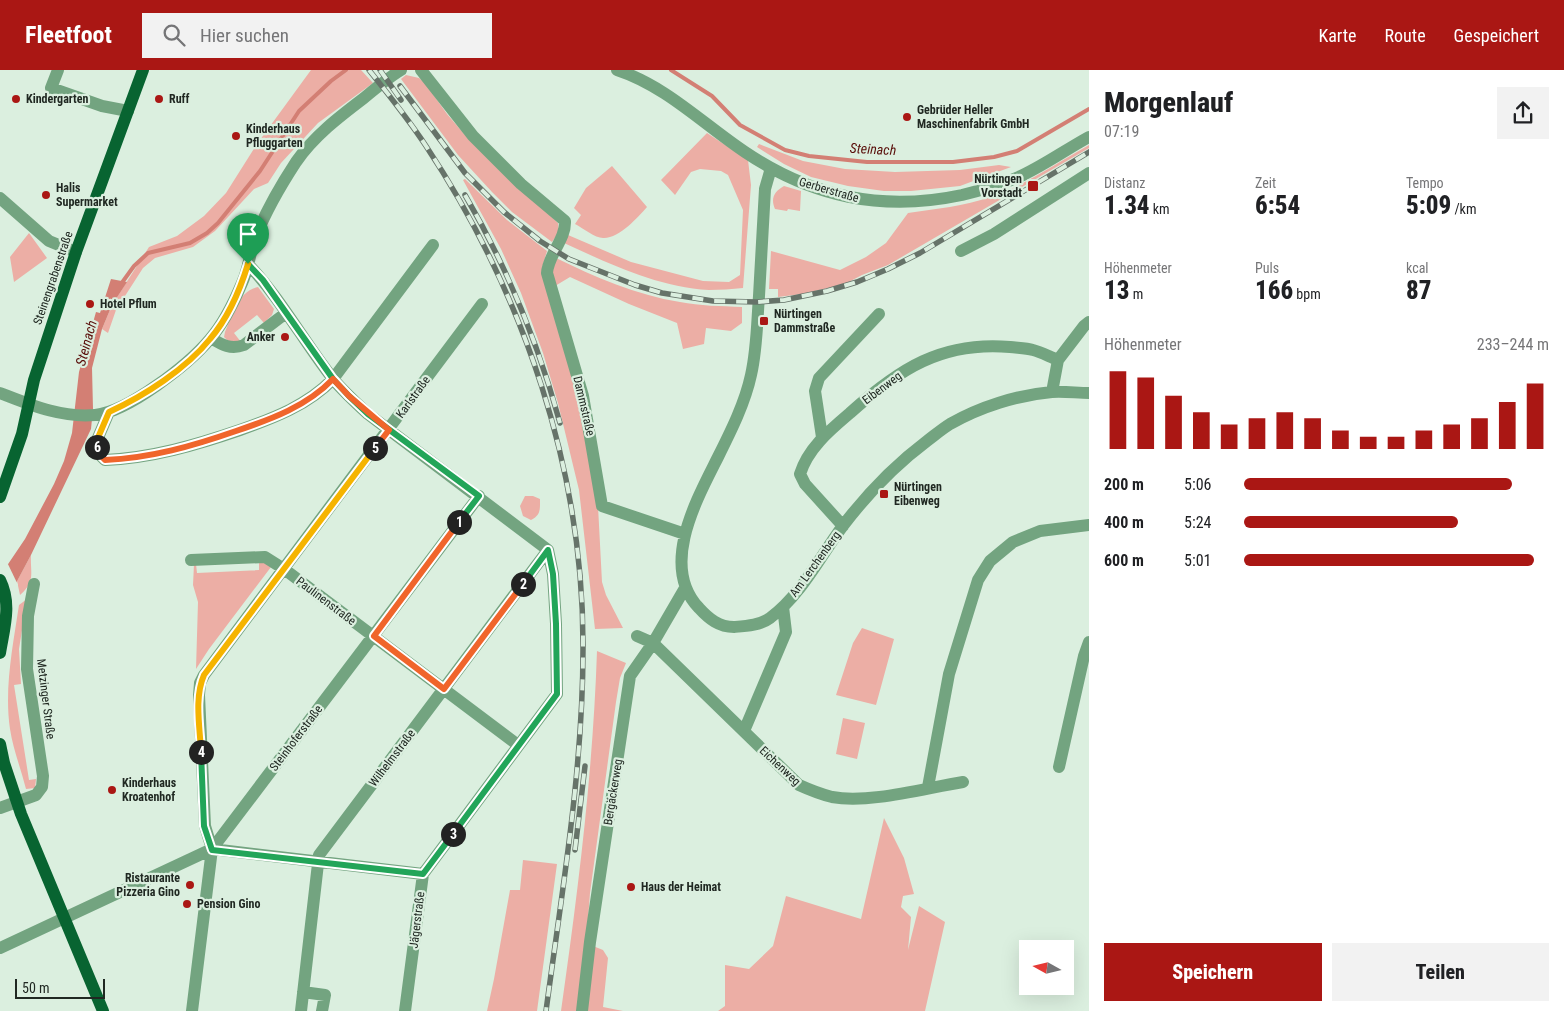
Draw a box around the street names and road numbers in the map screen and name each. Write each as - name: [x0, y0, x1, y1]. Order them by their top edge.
- street label: Gerberstraße: [797, 175, 861, 205]
- street label: Steinengrabenstraße: [30, 229, 76, 327]
- street label: Eibenweg: [860, 369, 904, 407]
- street label: Karlstraße: [393, 373, 433, 421]
- street label: Dammstraße: [570, 375, 598, 438]
- street label: Am Lerchenberg: [787, 529, 843, 599]
- street label: Paulinenstraße: [293, 574, 359, 628]
- street label: Metzinger Straße: [34, 658, 58, 740]
- street label: Steinhoferstraße: [267, 702, 326, 774]
- street label: Wilhelmstraße: [366, 726, 418, 789]
- street label: Eichenweg: [757, 744, 803, 789]
- street label: Bergäckerweg: [601, 758, 625, 826]
- street label: Jägerstraße: [407, 891, 427, 949]

